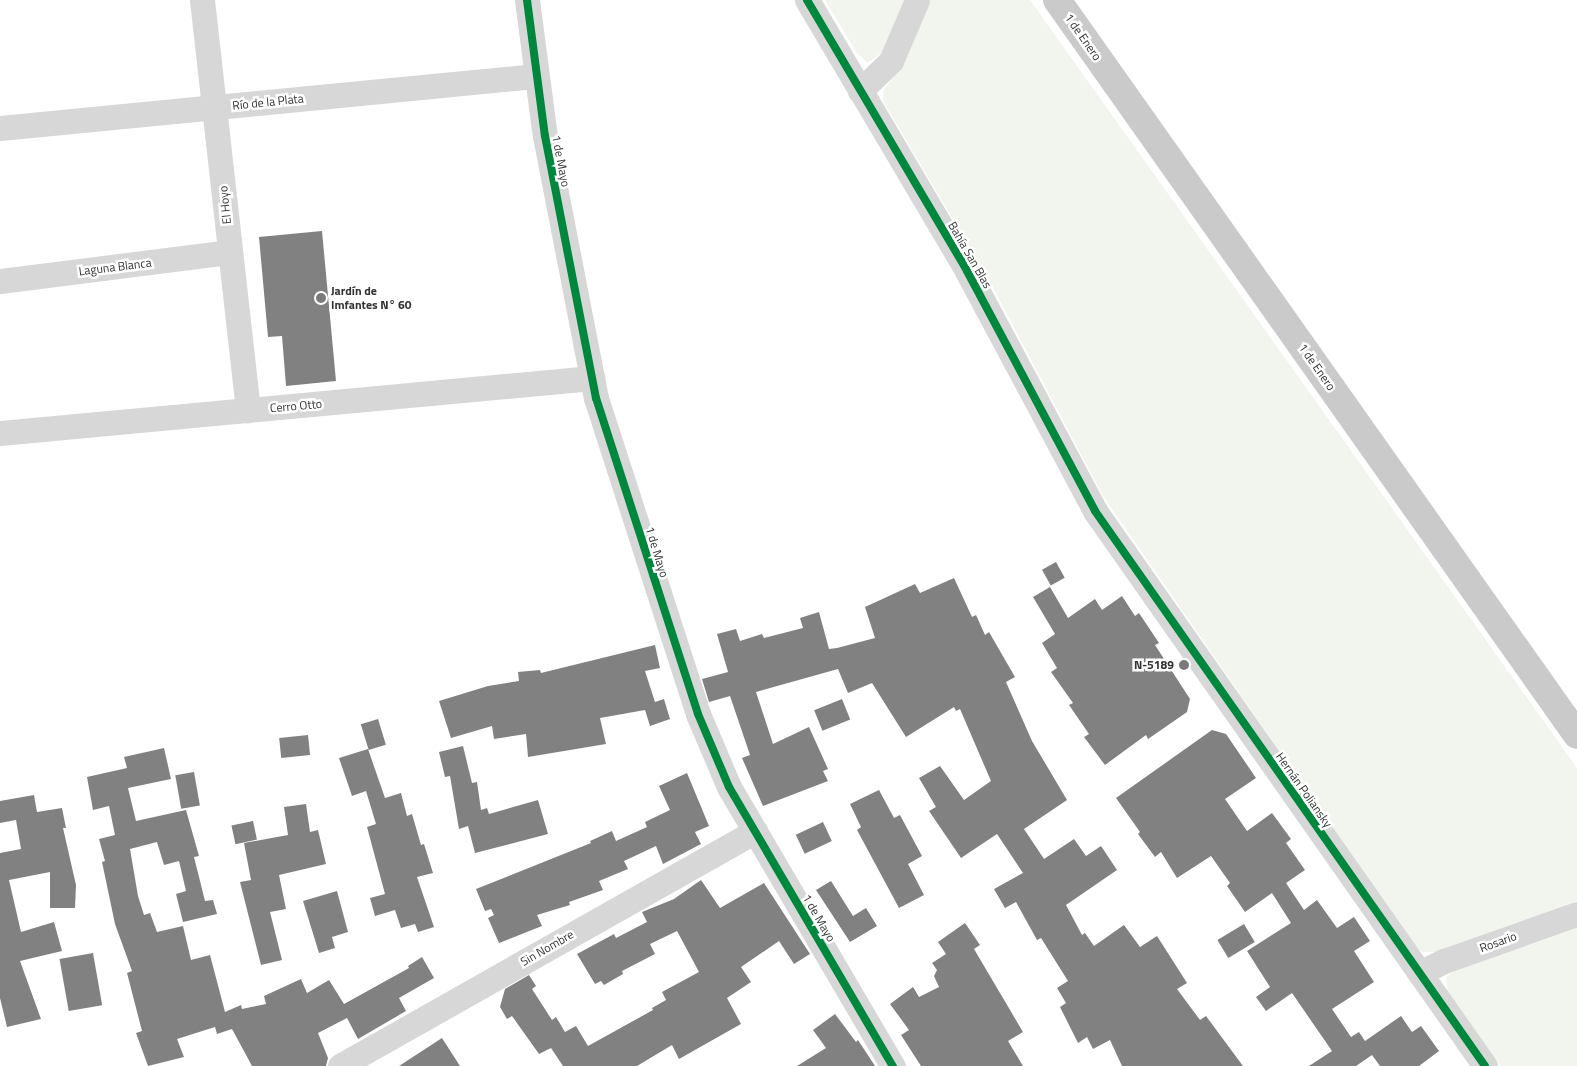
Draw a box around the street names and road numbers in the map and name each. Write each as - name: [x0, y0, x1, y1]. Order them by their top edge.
- street label: 1 de Enero: [1062, 11, 1104, 63]
- street label: Río de la Plata: [232, 91, 304, 113]
- street label: 1 de Mayo: [549, 134, 573, 188]
- street label: El Hoyo: [216, 185, 234, 225]
- street label: Bahía San Blas: [945, 219, 995, 291]
- street label: Laguna Blanca: [78, 255, 152, 279]
- street label: 1 de Enero: [1296, 341, 1338, 393]
- street label: Cerro Otto: [269, 397, 323, 415]
- street label: 1 de Mayo: [642, 525, 672, 579]
- street label: Hernán Poliansky: [1273, 750, 1335, 830]
- street label: 1 de Mayo: [800, 892, 838, 944]
- street label: Sin Nombre: [518, 927, 576, 969]
- street label: Rosario: [1478, 929, 1518, 955]

